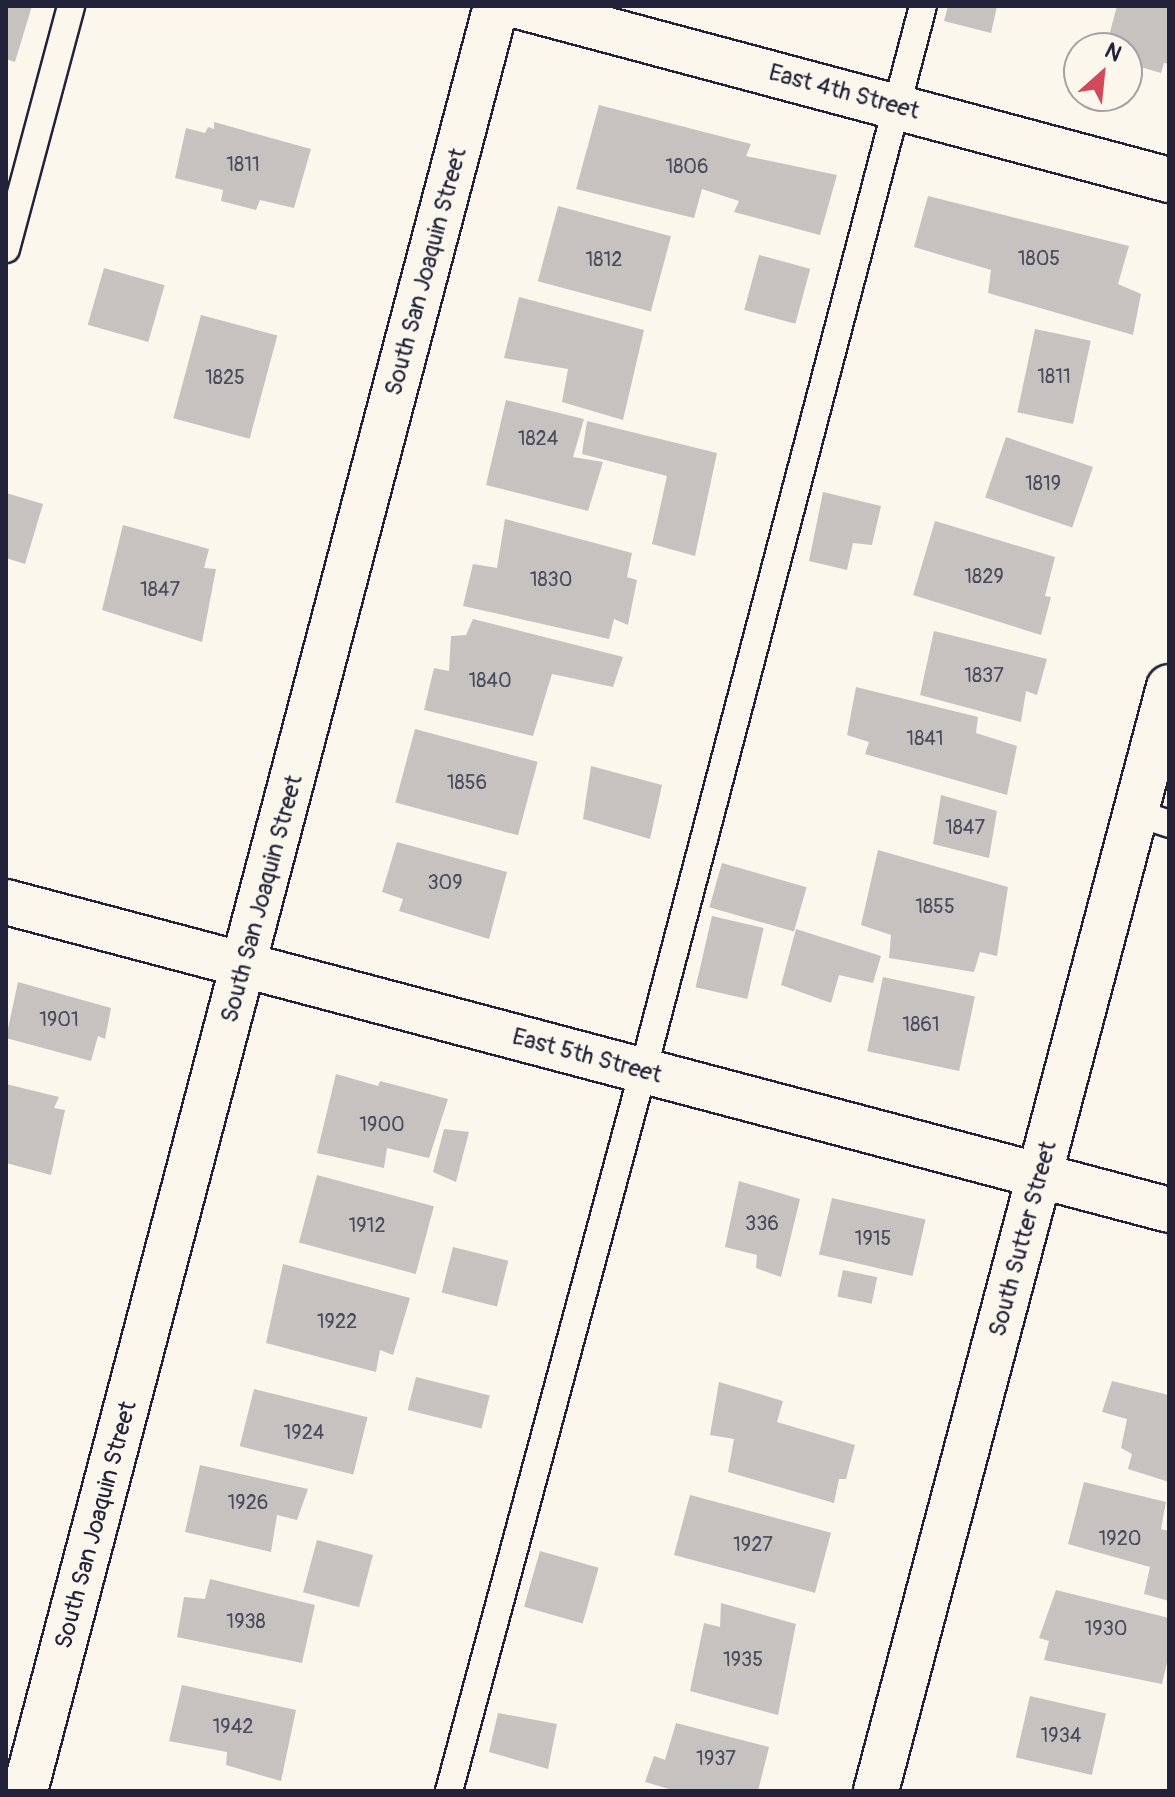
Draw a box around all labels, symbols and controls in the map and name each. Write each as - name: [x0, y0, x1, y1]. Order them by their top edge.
- north arrow: [1063, 32, 1143, 112]
- text: N: [1100, 37, 1126, 68]
- street label: East 4th Street: [766, 58, 922, 126]
- street label: South San Joaquin Street: [379, 145, 473, 399]
- house number: 1811: [226, 152, 260, 176]
- house number: 1806: [665, 154, 709, 178]
- house number: 1805: [1018, 246, 1060, 270]
- house number: 1812: [586, 247, 622, 271]
- house number: 1811: [1037, 364, 1071, 388]
- house number: 1825: [205, 365, 245, 389]
- house number: 1824: [518, 426, 558, 450]
- house number: 1819: [1025, 471, 1061, 495]
- house number: 1829: [964, 564, 1004, 588]
- house number: 1830: [530, 567, 572, 591]
- house number: 1847: [140, 577, 180, 601]
- house number: 1837: [964, 663, 1004, 687]
- house number: 1840: [468, 668, 512, 692]
- house number: 1841: [906, 726, 944, 750]
- house number: 1856: [447, 770, 487, 794]
- street label: South San Joaquin Street: [215, 772, 309, 1026]
- house number: 1847: [945, 815, 985, 839]
- house number: 309: [427, 870, 463, 894]
- house number: 1855: [915, 894, 955, 918]
- house number: 1901: [39, 1007, 79, 1031]
- house number: 1861: [902, 1012, 940, 1036]
- street label: East 5th Street: [509, 1022, 665, 1090]
- house number: 1900: [359, 1112, 405, 1136]
- street label: South Sutter Street: [983, 1138, 1063, 1340]
- house number: 336: [745, 1211, 779, 1235]
- house number: 1912: [348, 1213, 386, 1237]
- house number: 1915: [855, 1226, 891, 1250]
- house number: 1922: [317, 1309, 357, 1333]
- street label: South San Joaquin Street: [49, 1398, 143, 1652]
- house number: 1924: [284, 1420, 324, 1444]
- house number: 1926: [228, 1490, 268, 1514]
- house number: 1920: [1099, 1526, 1141, 1550]
- house number: 1927: [733, 1532, 773, 1556]
- house number: 1938: [226, 1609, 266, 1633]
- house number: 1930: [1085, 1616, 1127, 1640]
- house number: 1935: [723, 1647, 763, 1671]
- house number: 1942: [213, 1714, 253, 1738]
- house number: 1934: [1041, 1723, 1081, 1747]
- house number: 1937: [696, 1746, 736, 1770]

